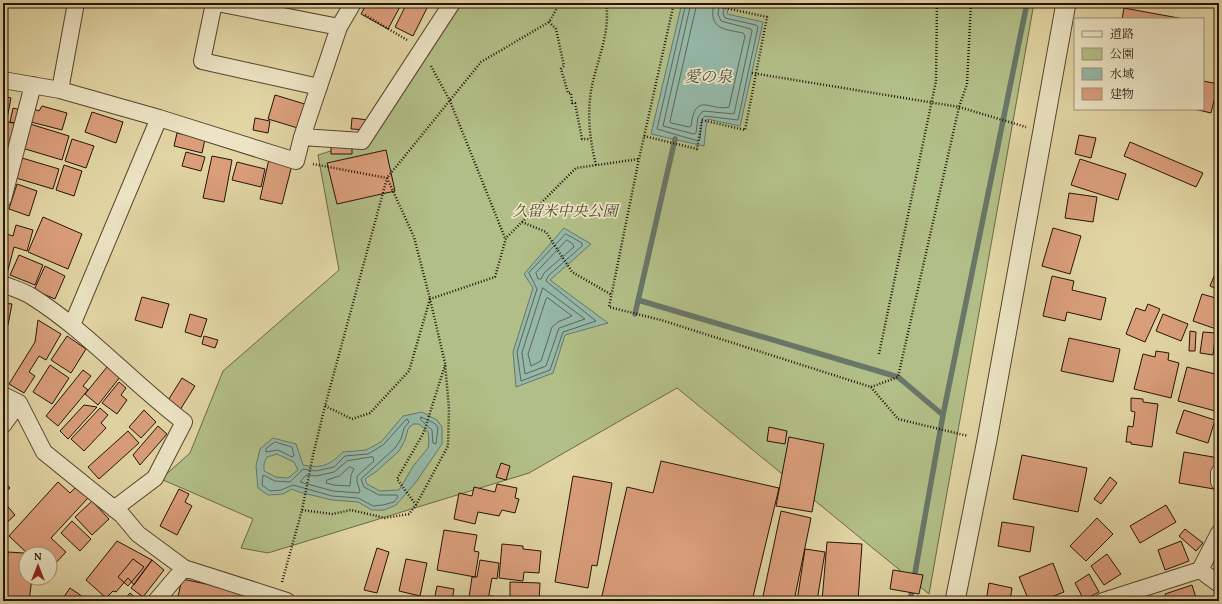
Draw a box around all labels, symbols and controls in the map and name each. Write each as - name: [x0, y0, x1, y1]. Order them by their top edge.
- legend: [1074, 18, 1204, 110]
- text: 道路: [1110, 25, 1134, 42]
- text: 公園: [1110, 45, 1134, 62]
- water label: 愛の泉: [684, 64, 733, 88]
- text: 水域: [1110, 65, 1134, 82]
- text: 建物: [1110, 85, 1134, 102]
- park label: 久留米中央公園: [512, 200, 620, 221]
- north arrow: [18, 546, 58, 586]
- text: N: [34, 548, 42, 564]

